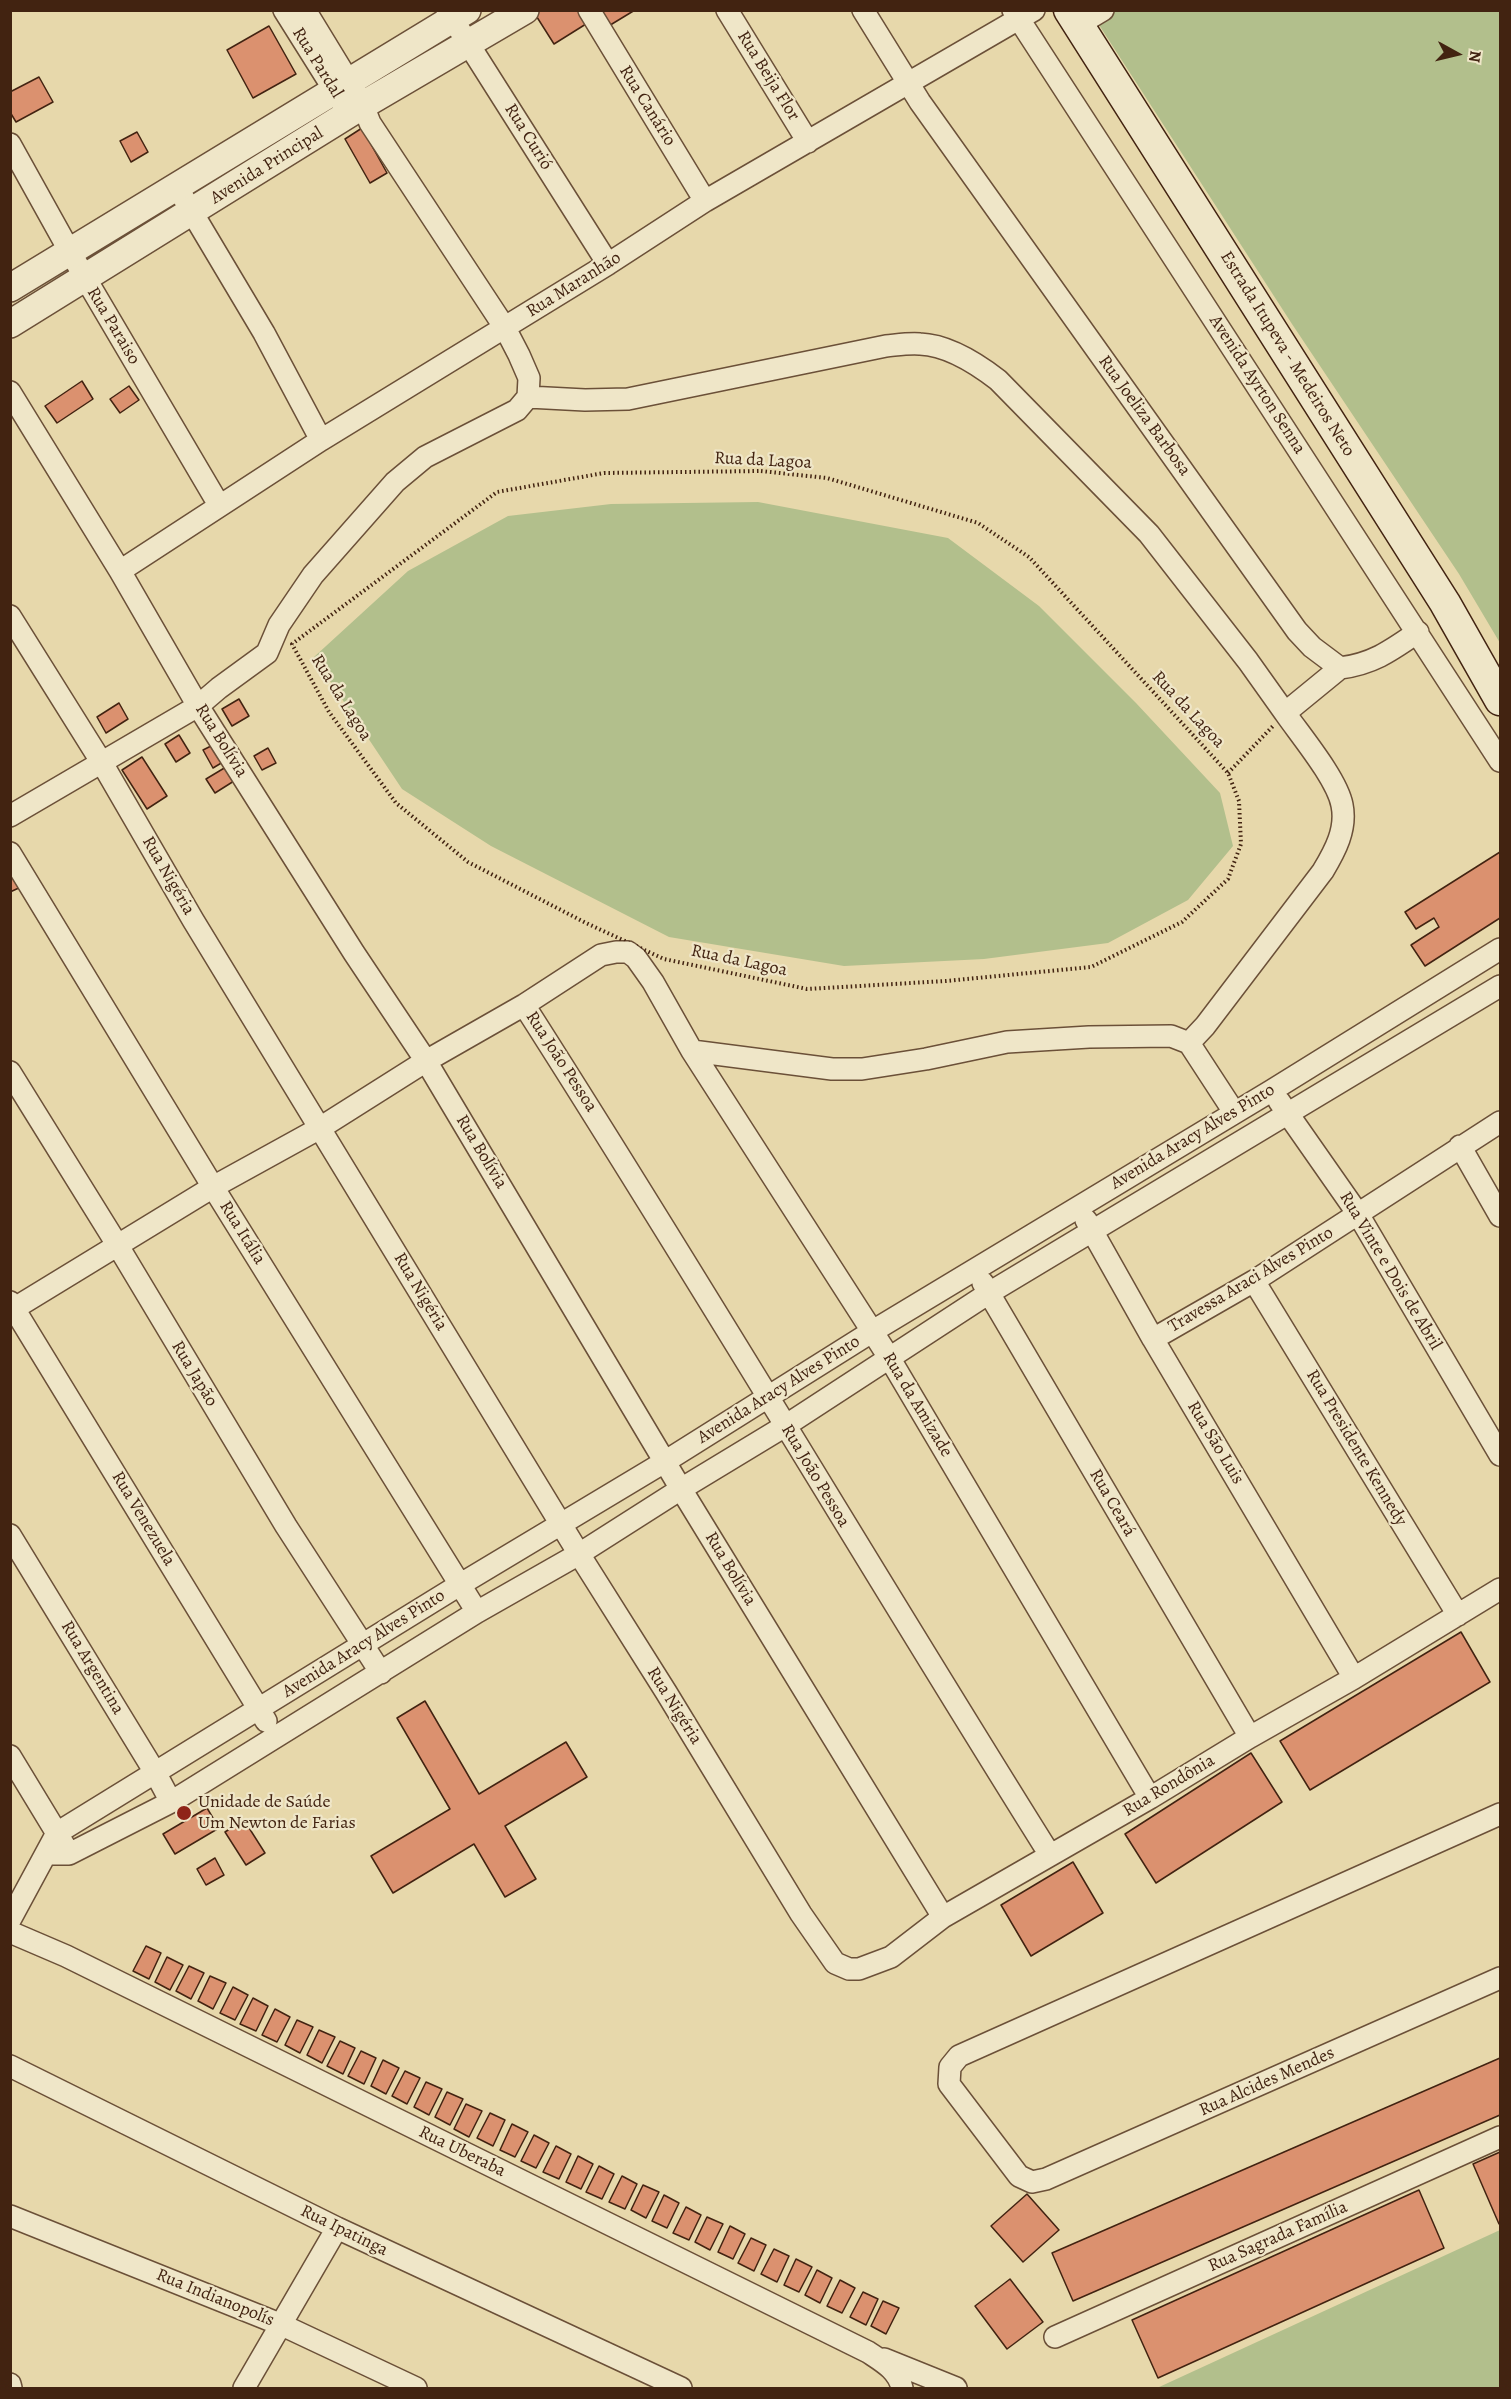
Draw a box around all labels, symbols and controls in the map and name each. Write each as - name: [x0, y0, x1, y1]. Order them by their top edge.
- street label: Rua Pardal: [287, 24, 347, 102]
- north arrow: [1427, 24, 1487, 84]
- street label: Rua Beija Flor: [732, 27, 804, 125]
- text: N: [1463, 49, 1487, 64]
- street label: Rua Canário: [614, 62, 680, 150]
- street label: Rua Curió: [499, 100, 557, 174]
- street label: Avenida Principal: [207, 123, 327, 209]
- street label: Rua Maranhão: [523, 247, 625, 323]
- street label: Estrada Itupeva - Medeiros Neto: [1215, 247, 1359, 461]
- street label: Rua Paraiso: [81, 283, 145, 369]
- street label: Avenida Ayrton Senna: [1204, 311, 1310, 459]
- street label: Rua Joeliza Barbosa: [1093, 351, 1195, 481]
- street label: Rua da Lagoa: [714, 448, 812, 474]
- street label: Rua da Lagoa: [306, 651, 376, 745]
- street label: Rua da Lagoa: [1147, 667, 1229, 753]
- street label: Rua Bolívia: [190, 700, 252, 782]
- street label: Rua Nigéria: [137, 833, 199, 919]
- street label: Rua da Lagoa: [689, 940, 789, 982]
- street label: Rua João Pessoa: [520, 1007, 602, 1117]
- street label: Avenida Aracy Alves Pinto: [1107, 1079, 1279, 1195]
- street label: Rua Bolívia: [450, 1111, 512, 1193]
- street label: Rua Vinte e Dois de Abril: [1334, 1188, 1446, 1354]
- street label: Rua Itália: [214, 1197, 270, 1269]
- street label: Travessa Araci Alves Pinto: [1165, 1222, 1337, 1338]
- street label: Rua Nigéria: [388, 1249, 452, 1335]
- street label: Avenida Aracy Alves Pinto: [694, 1331, 864, 1449]
- street label: Rua Japão: [166, 1337, 222, 1411]
- street label: Rua da Amizade: [877, 1349, 957, 1461]
- street label: Rua Presidente Kennedy: [1301, 1366, 1411, 1530]
- street label: Rua São Luis: [1182, 1397, 1248, 1489]
- street label: Rua João Pessoa: [776, 1421, 854, 1531]
- street label: Rua Ceará: [1084, 1465, 1140, 1541]
- street label: Rua Venezuela: [106, 1468, 180, 1570]
- street label: Rua Bolívia: [699, 1528, 761, 1610]
- street label: Avenida Aracy Alves Pinto: [279, 1585, 449, 1703]
- street label: Rua Argentina: [56, 1617, 128, 1719]
- street label: Rua Nigéria: [642, 1663, 706, 1749]
- street label: Rua Rondônia: [1119, 1750, 1219, 1822]
- place label: Unidade de Saúde Um Newton de Farias: [198, 1792, 356, 1834]
- marker: Unidade de Saúde Um Newton de Farias: [175, 1804, 193, 1822]
- street label: Rua Alcides Mendes: [1196, 2043, 1338, 2121]
- street label: Rua Uberaba: [415, 2122, 509, 2182]
- street label: Rua Sagrada Família: [1205, 2197, 1351, 2277]
- street label: Rua Ipatinga: [297, 2201, 391, 2261]
- street label: Rua Indianopolís: [153, 2264, 277, 2332]

